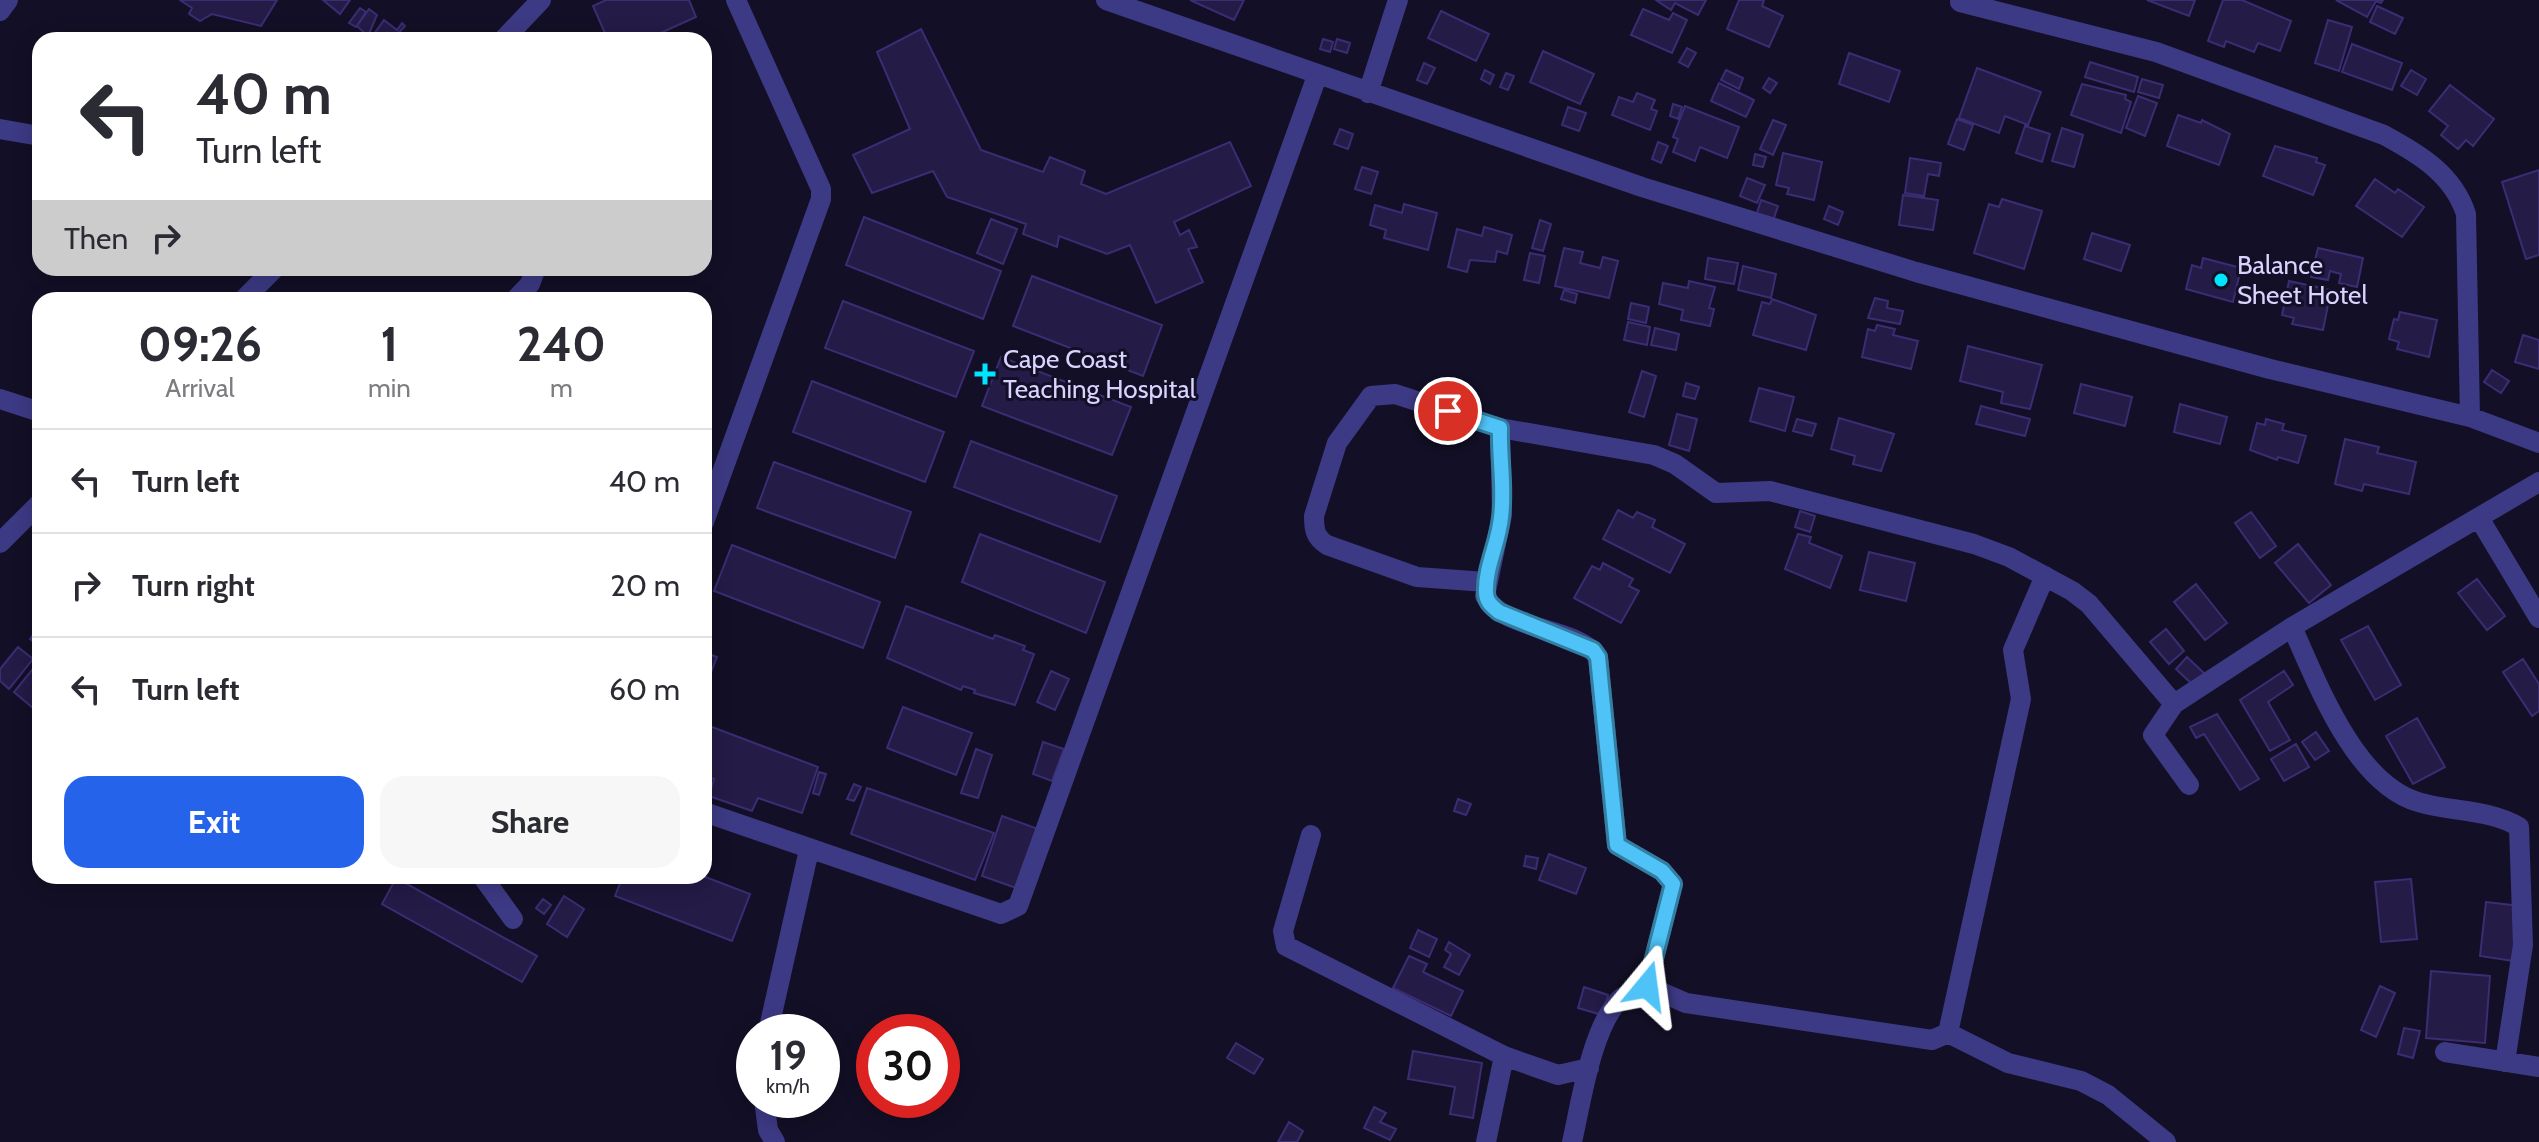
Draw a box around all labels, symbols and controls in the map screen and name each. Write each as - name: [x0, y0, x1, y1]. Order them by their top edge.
- text: 40 m: [196, 60, 332, 128]
- icon: left: [64, 64, 168, 168]
- text: Turn left: [196, 128, 321, 172]
- icon: right: [144, 216, 188, 260]
- text: Then: [64, 220, 128, 257]
- place label: Balance Sheet Hotel: [2237, 249, 2368, 311]
- marker: Balance Sheet Hotel: [2212, 271, 2230, 289]
- text: 09:26: [138, 315, 262, 373]
- text: 1: [381, 315, 398, 373]
- text: 240: [517, 315, 606, 373]
- place label: Cape Coast Teaching Hospital: [1003, 343, 1196, 405]
- marker: Cape Coast Teaching Hospital: [974, 363, 996, 385]
- text: Arrival: [165, 372, 235, 404]
- text: min: [368, 372, 411, 404]
- text: m: [550, 372, 573, 404]
- pin: [1414, 377, 1482, 445]
- icon: arrive: [1426, 389, 1470, 433]
- icon: left: [64, 459, 108, 503]
- text: Turn left: [132, 463, 240, 500]
- text: 40 m: [609, 463, 680, 500]
- icon: right: [64, 563, 108, 607]
- text: Turn right: [132, 567, 255, 604]
- text: 20 m: [610, 567, 680, 604]
- icon: left: [64, 667, 108, 711]
- text: Turn left: [132, 671, 240, 708]
- text: 60 m: [609, 671, 680, 708]
- button: Exit: [64, 776, 364, 868]
- button: Share: [380, 776, 680, 868]
- position arrow: [1605, 944, 1689, 1028]
- speed limit sign: 30: [856, 1014, 960, 1118]
- text: 19: [769, 1031, 807, 1080]
- text: km/h: [766, 1074, 810, 1098]

